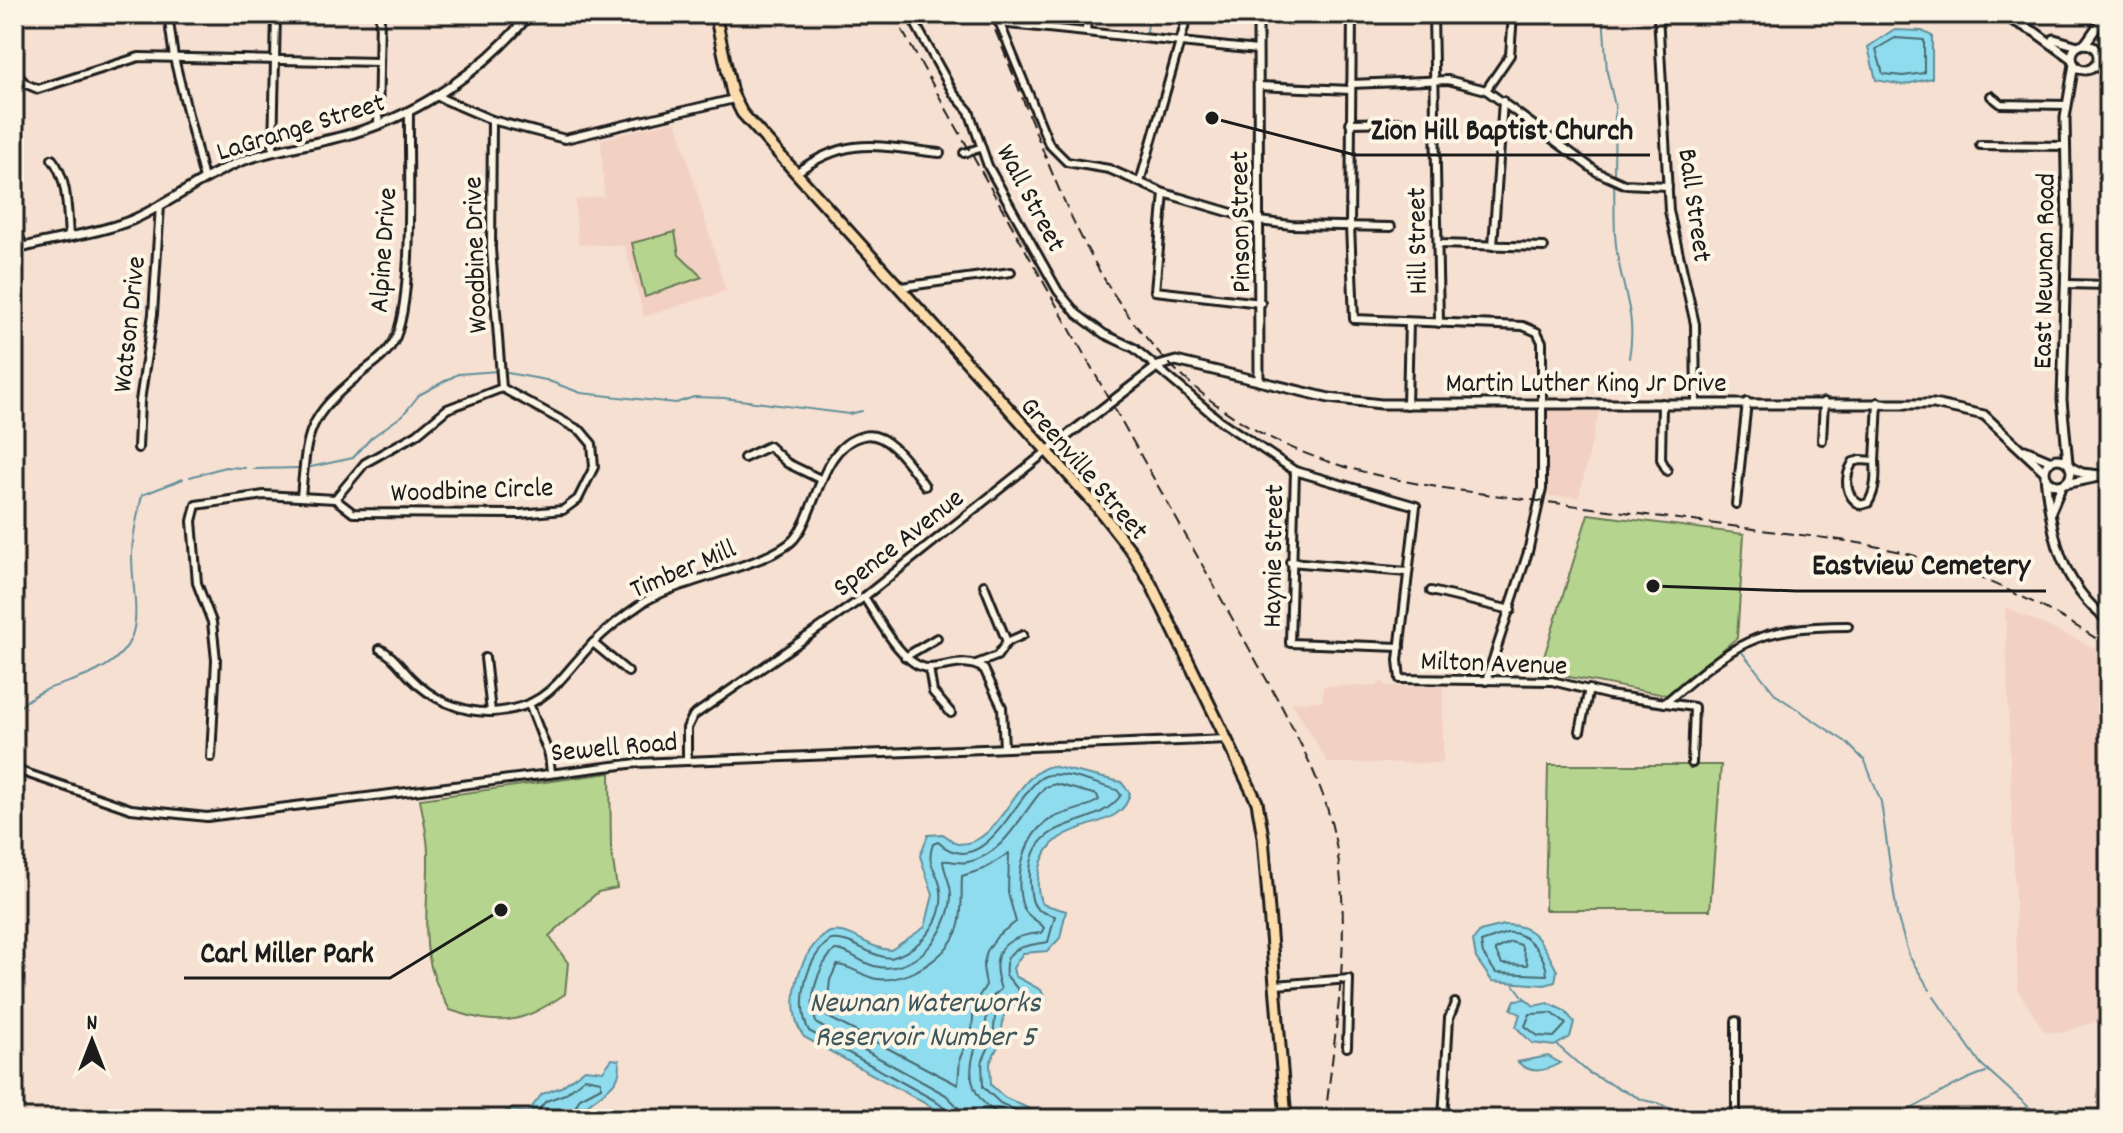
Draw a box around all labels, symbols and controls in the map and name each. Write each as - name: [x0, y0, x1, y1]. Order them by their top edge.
- street label: LaGrange Street: [212, 85, 391, 174]
- callout: Zion Hill Baptist Church: [1355, 101, 1650, 155]
- text: Zion Hill Baptist Church: [1371, 112, 1633, 155]
- street label: Wall Street: [983, 138, 1074, 260]
- street label: Ball Street: [1664, 146, 1720, 265]
- street label: Pinson Street: [1222, 150, 1264, 293]
- street label: East Newnan Road: [2025, 173, 2069, 370]
- street label: Woodbine Drive: [455, 176, 501, 334]
- street label: Alpine Drive: [362, 186, 410, 314]
- street label: Hill Street: [1399, 187, 1441, 295]
- street label: Watson Drive: [105, 254, 159, 395]
- street label: Martin Luther King Jr Drive: [1445, 366, 1727, 406]
- street label: Greenville Street: [1008, 390, 1156, 551]
- street label: Woodbine Circle: [390, 470, 554, 516]
- street label: Spence Avenue: [826, 481, 974, 609]
- street label: Haynie Street: [1255, 484, 1297, 628]
- street label: Timber Mill: [625, 531, 743, 612]
- callout: Eastview Cemetery: [1796, 537, 2046, 591]
- text: Eastview Cemetery: [1812, 547, 2032, 590]
- street label: Milton Avenue: [1420, 643, 1568, 689]
- street label: Sewell Road: [549, 725, 679, 775]
- callout: Carl Miller Park: [184, 924, 390, 978]
- text: Carl Miller Park: [200, 935, 374, 978]
- water label: Newnan Waterworks Reservoir Number 5: [809, 984, 1042, 1061]
- north arrow: [52, 1001, 132, 1081]
- text: N: [87, 1009, 98, 1040]

